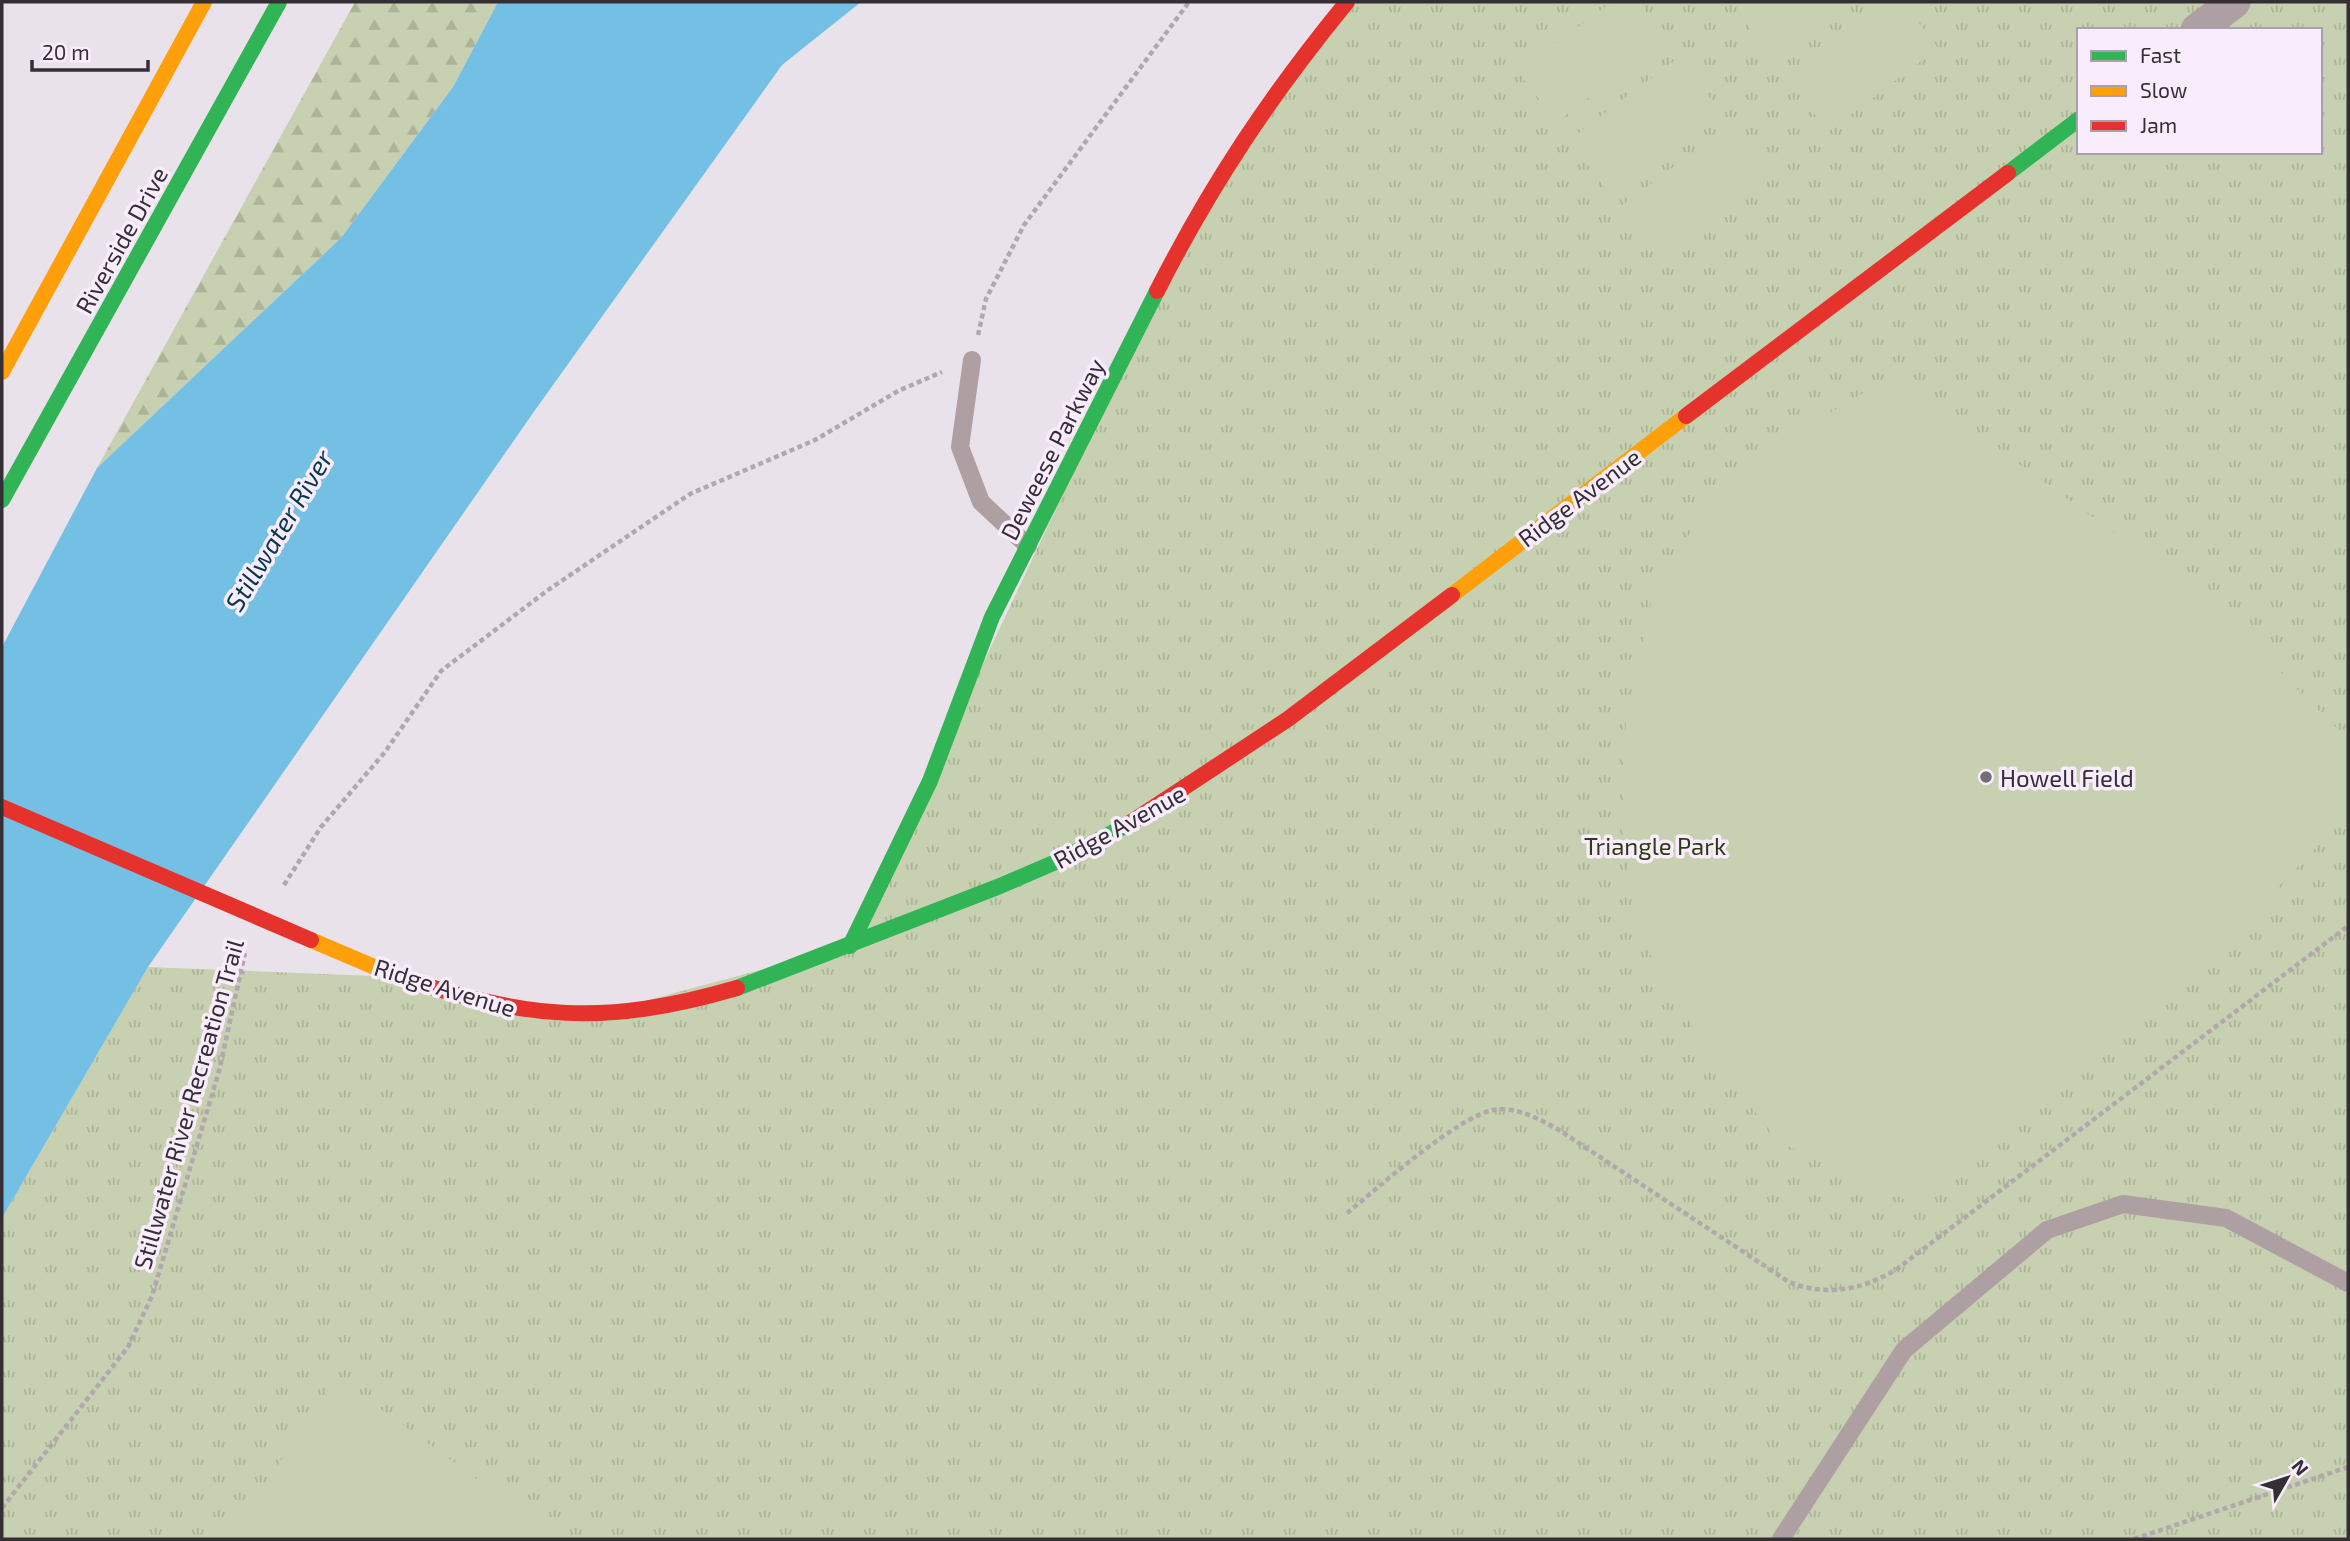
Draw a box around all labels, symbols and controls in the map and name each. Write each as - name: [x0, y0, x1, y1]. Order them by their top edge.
- scale bar: [32, 28, 147, 72]
- legend: [2077, 28, 2322, 154]
- text: 20 m: [42, 39, 90, 64]
- text: Fast: [2140, 42, 2181, 67]
- text: Slow: [2140, 77, 2187, 102]
- text: Jam: [2140, 112, 2177, 137]
- street label: Riverside Drive: [69, 162, 173, 318]
- street label: Deweese Parkway: [994, 353, 1110, 544]
- street label: Ridge Avenue: [1512, 442, 1646, 552]
- water label: Stillwater River: [218, 443, 339, 616]
- place label: Howell Field: [2000, 763, 2134, 792]
- marker: Howell Field: [1978, 769, 1994, 785]
- street label: Ridge Avenue: [1048, 778, 1190, 874]
- park label: Triangle Park: [1584, 831, 1726, 860]
- street label: Stillwater River Recreation Trail: [127, 936, 249, 1272]
- street label: Ridge Avenue: [371, 952, 519, 1022]
- north arrow: [2252, 1443, 2322, 1513]
- text: N: [2287, 1454, 2314, 1480]

